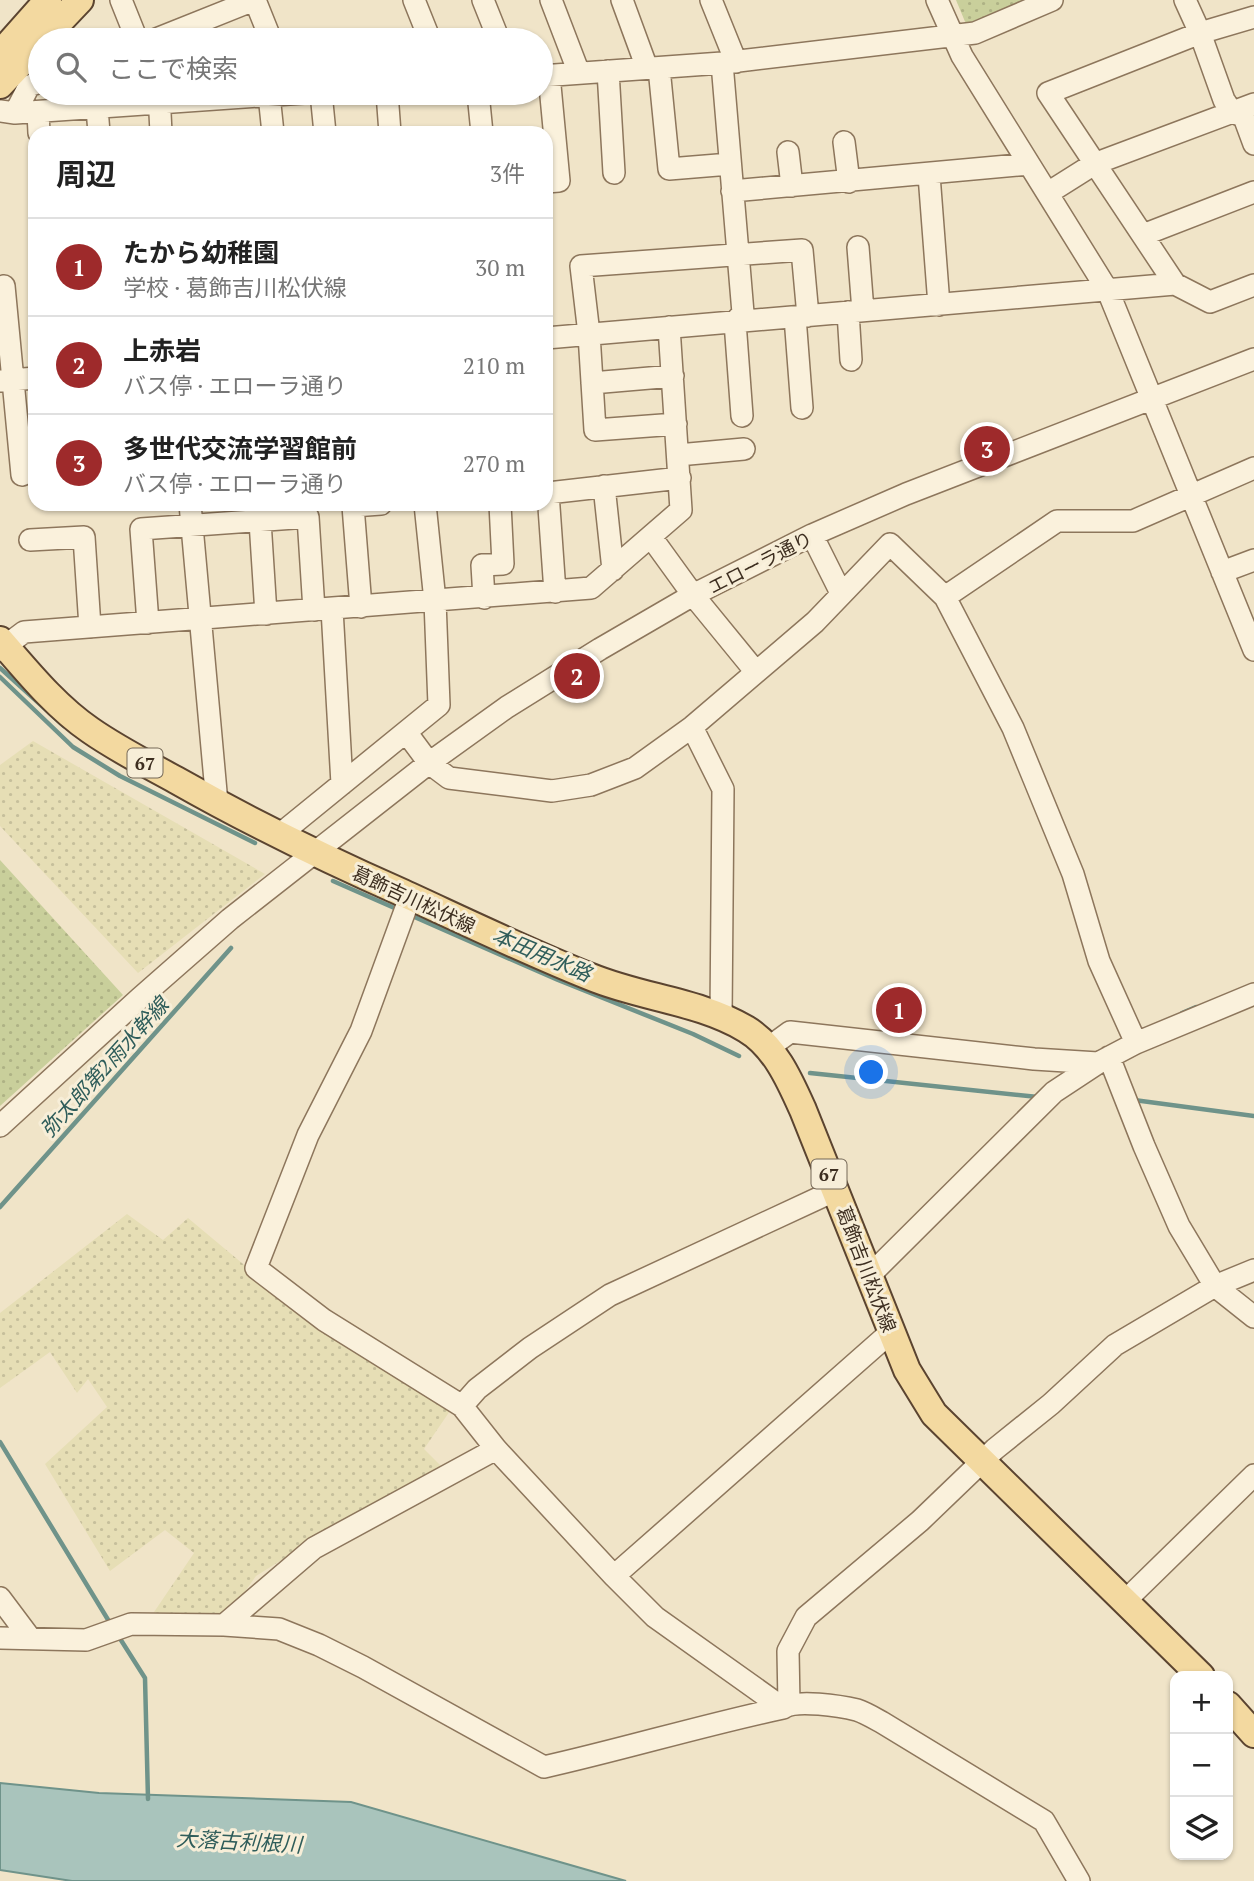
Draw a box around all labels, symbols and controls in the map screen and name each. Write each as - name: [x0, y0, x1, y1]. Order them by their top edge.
- search box: [28, 28, 553, 105]
- icon: search: [52, 48, 90, 86]
- text: ここで検索: [108, 51, 238, 85]
- text: 周辺: [56, 154, 116, 194]
- text: 3件: [490, 158, 525, 189]
- text: たから幼稚園: [123, 235, 279, 269]
- text: 1: [73, 252, 86, 283]
- text: 30 m: [475, 252, 525, 283]
- text: 学校 · 葛飾吉川松伏線: [123, 272, 347, 303]
- text: 上赤岩: [123, 333, 201, 367]
- text: 2: [73, 350, 86, 381]
- text: 210 m: [463, 350, 525, 381]
- text: バス停 · エローラ通り: [123, 370, 347, 401]
- pin: 3: [964, 423, 1010, 475]
- text: 多世代交流学習館前: [123, 431, 357, 465]
- text: 3: [73, 448, 86, 479]
- text: 270 m: [463, 448, 525, 479]
- text: バス停 · エローラ通り: [123, 468, 347, 499]
- street label: エローラ通り: [704, 525, 816, 599]
- pin: 2: [554, 650, 600, 702]
- road number: 67: [128, 748, 162, 778]
- street label: 葛飾吉川松伏線: [348, 860, 480, 938]
- water label: 本田用水路: [488, 921, 598, 988]
- pin: 1: [876, 984, 922, 1036]
- water label: 弥太郎第2雨水幹線: [34, 989, 176, 1143]
- your location: [854, 1055, 888, 1089]
- road number: 67: [812, 1160, 846, 1189]
- street label: 葛飾吉川松伏線: [831, 1202, 903, 1336]
- map controls: [1170, 1671, 1233, 1860]
- button: +: [1170, 1671, 1233, 1734]
- button: −: [1170, 1734, 1233, 1797]
- button: layers: [1170, 1797, 1233, 1860]
- water label: 大落古利根川: [175, 1824, 305, 1858]

